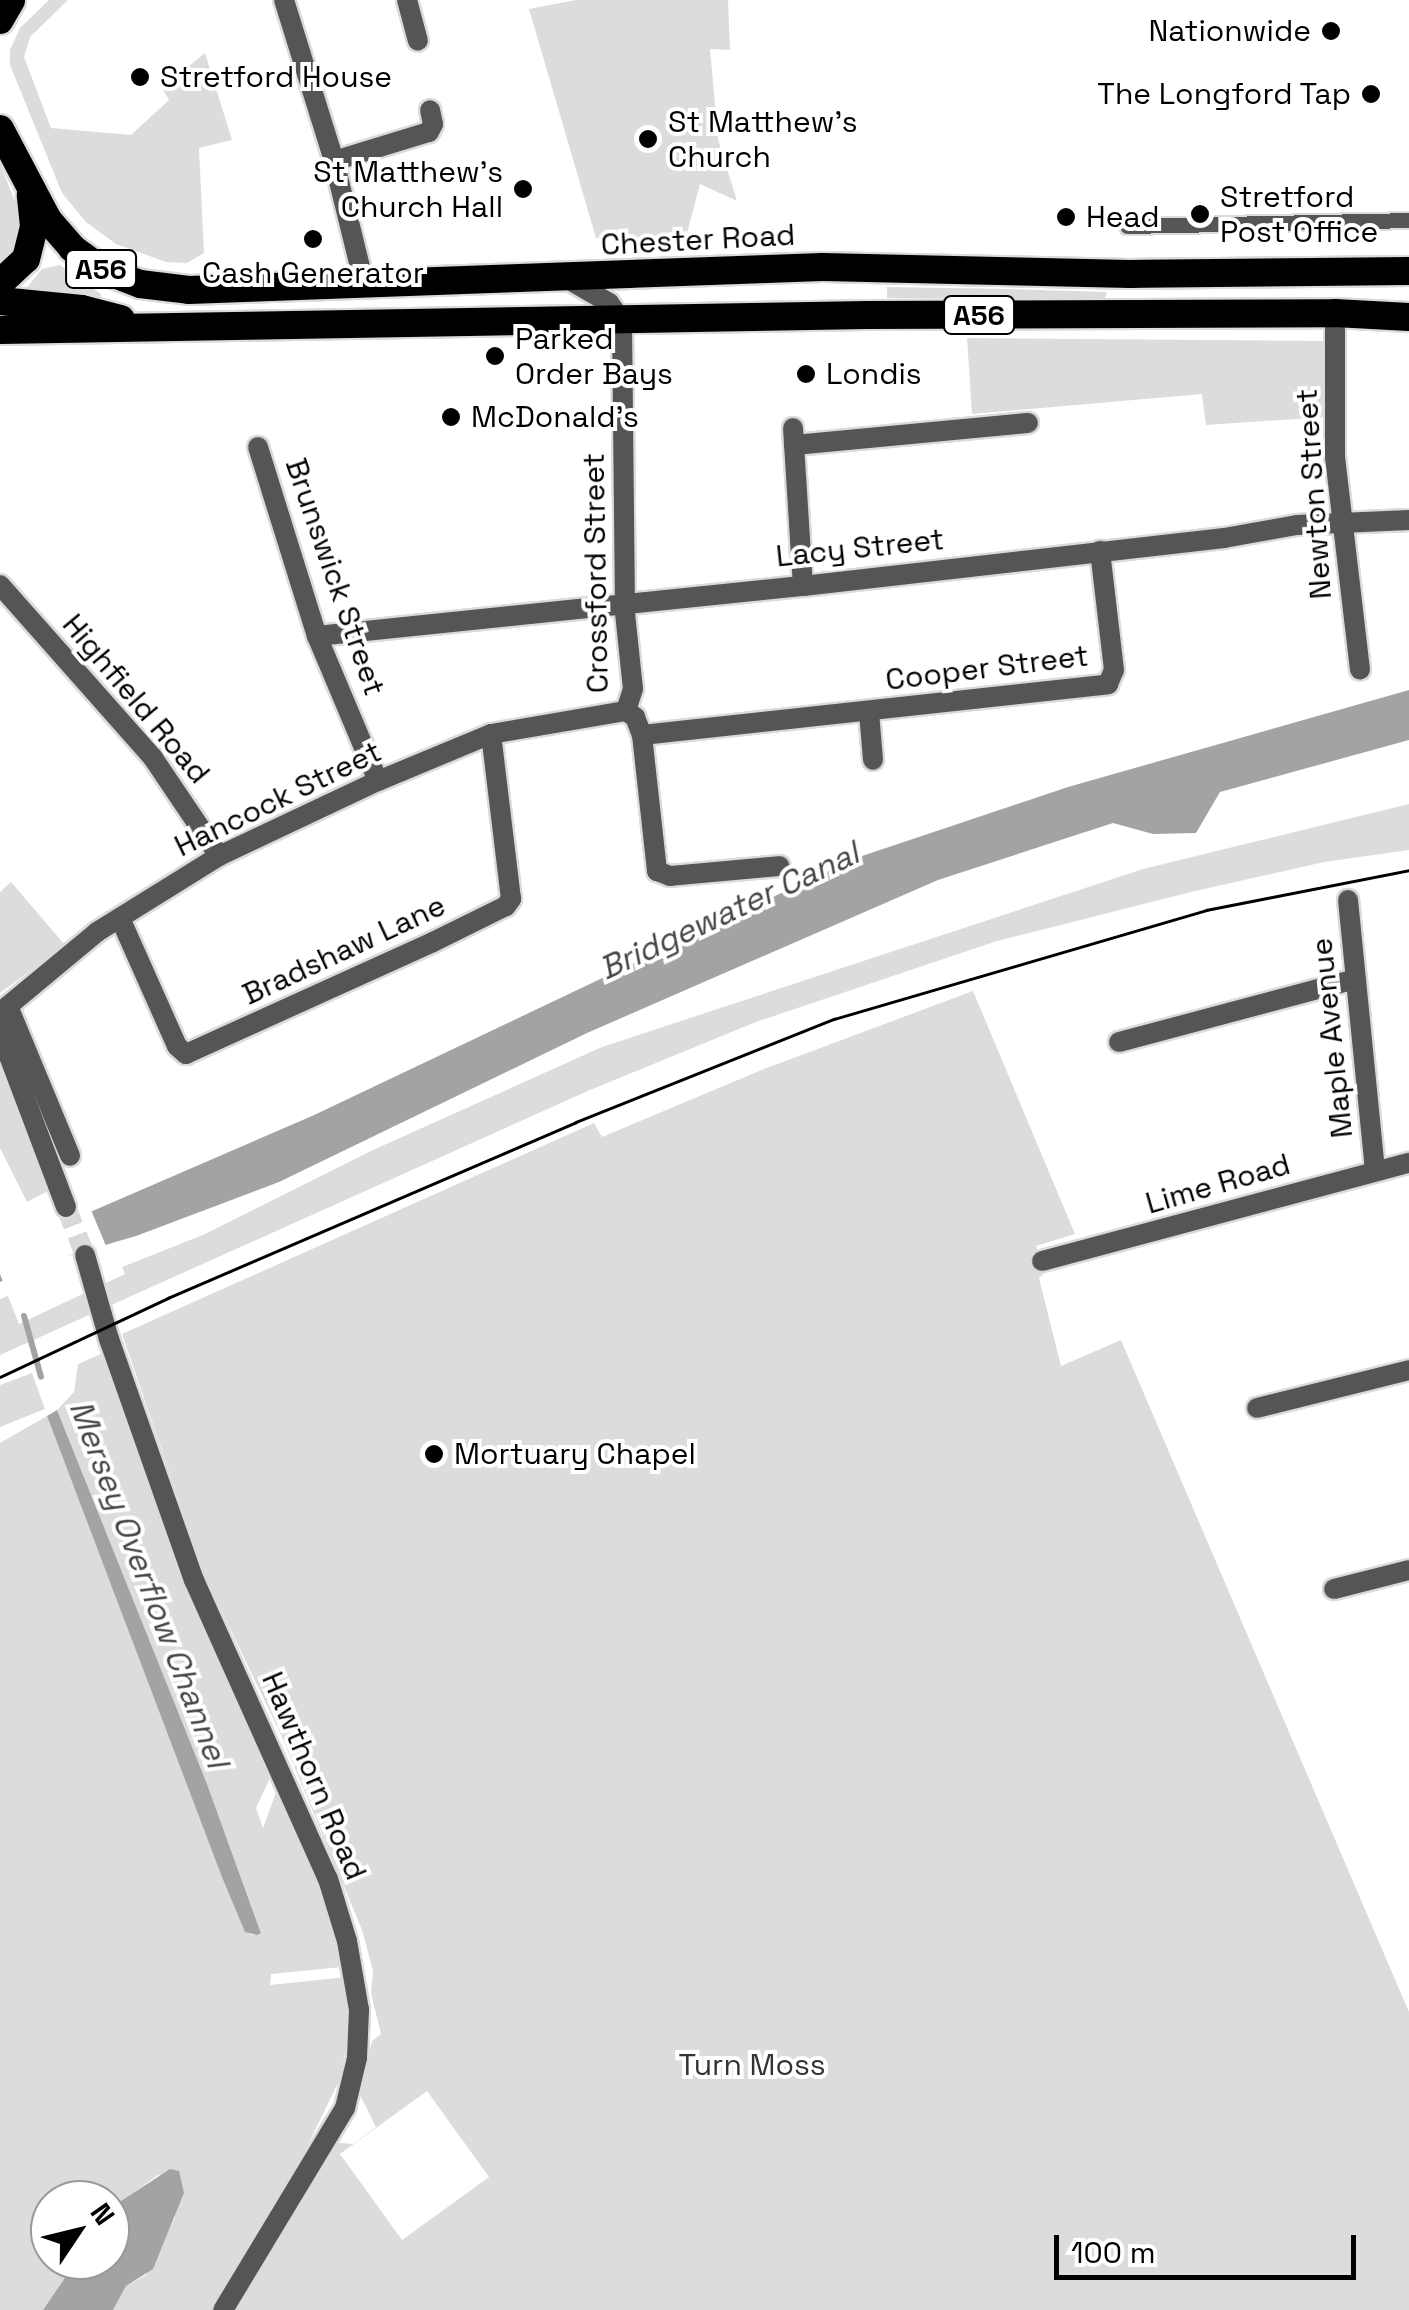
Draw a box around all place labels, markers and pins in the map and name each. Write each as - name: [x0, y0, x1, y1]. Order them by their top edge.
- place label: Nationwide: [1148, 13, 1311, 49]
- marker: Nationwide: [1320, 20, 1342, 42]
- place label: Stretford House: [160, 59, 392, 95]
- marker: Stretford House: [129, 66, 151, 88]
- place label: The Longford Tap: [1097, 76, 1351, 112]
- marker: The Longford Tap: [1360, 83, 1382, 105]
- place label: St Matthew's Church: [668, 104, 858, 174]
- marker: St Matthew's Church: [637, 128, 659, 150]
- place label: St Matthew's Church Hall: [313, 154, 503, 224]
- marker: St Matthew's Church Hall: [512, 178, 534, 200]
- place label: Stretford Post Office: [1220, 179, 1378, 250]
- place label: Head: [1086, 199, 1160, 235]
- marker: Stretford Post Office: [1189, 203, 1211, 225]
- marker: Head: [1055, 206, 1077, 228]
- marker: Cash Generator: [302, 228, 324, 250]
- place label: Cash Generator: [202, 255, 424, 291]
- place label: Parked Order Bays: [515, 321, 673, 392]
- marker: Parked Order Bays: [484, 345, 506, 367]
- place label: Londis: [826, 356, 922, 392]
- marker: Londis: [795, 363, 817, 385]
- place label: McDonald's: [471, 399, 639, 435]
- marker: McDonald's: [440, 406, 462, 428]
- place label: Mortuary Chapel: [454, 1436, 696, 1472]
- marker: Mortuary Chapel: [423, 1443, 445, 1465]

